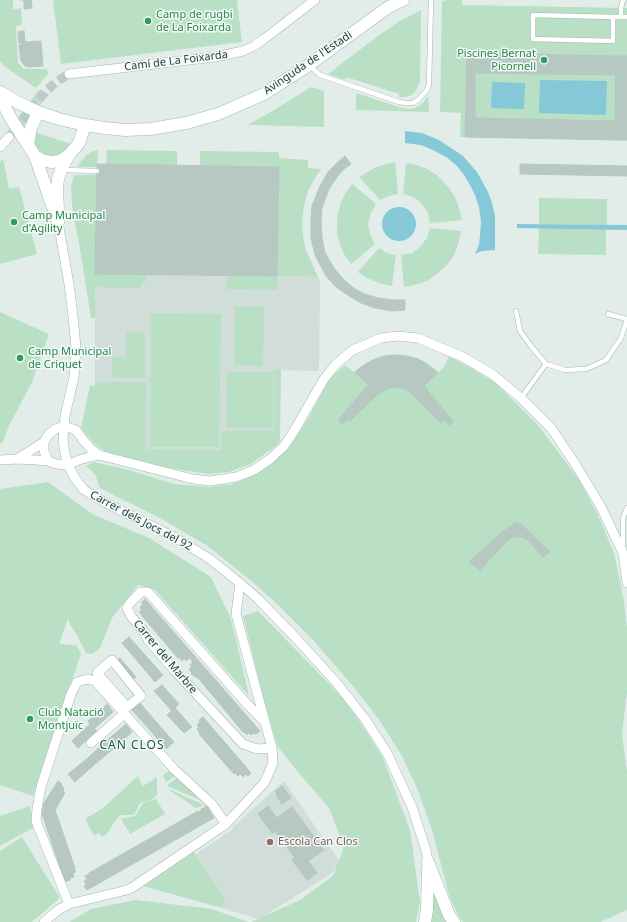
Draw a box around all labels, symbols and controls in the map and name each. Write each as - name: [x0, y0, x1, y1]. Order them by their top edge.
- place label: Camp de rugbi de La Foixarda: [156, 8, 233, 34]
- marker: Camp de rugbi de La Foixarda: [143, 16, 153, 26]
- street label: Avinguda de l'Estadi: [261, 28, 355, 98]
- place label: Piscines Bernat Picornell: [457, 47, 536, 73]
- street label: Camí de La Foixarda: [123, 48, 229, 74]
- marker: Piscines Bernat Picornell: [539, 55, 549, 65]
- place label: Camp Municipal d'Agility: [22, 209, 105, 235]
- marker: Camp Municipal d'Agility: [9, 217, 19, 227]
- place label: Camp Municipal de Criquet: [28, 345, 111, 371]
- marker: Camp Municipal de Criquet: [15, 353, 25, 363]
- street label: Carrer dels Jocs del 92: [88, 488, 194, 554]
- street label: Carrer del Marbre: [130, 617, 200, 697]
- place label: Club Natació Montjuïc: [38, 706, 104, 732]
- marker: Club Natació Montjuïc: [25, 714, 35, 724]
- district label: CAN CLOS: [99, 739, 165, 753]
- place label: Escola Can Clos: [278, 835, 358, 849]
- marker: Escola Can Clos: [265, 837, 275, 847]

